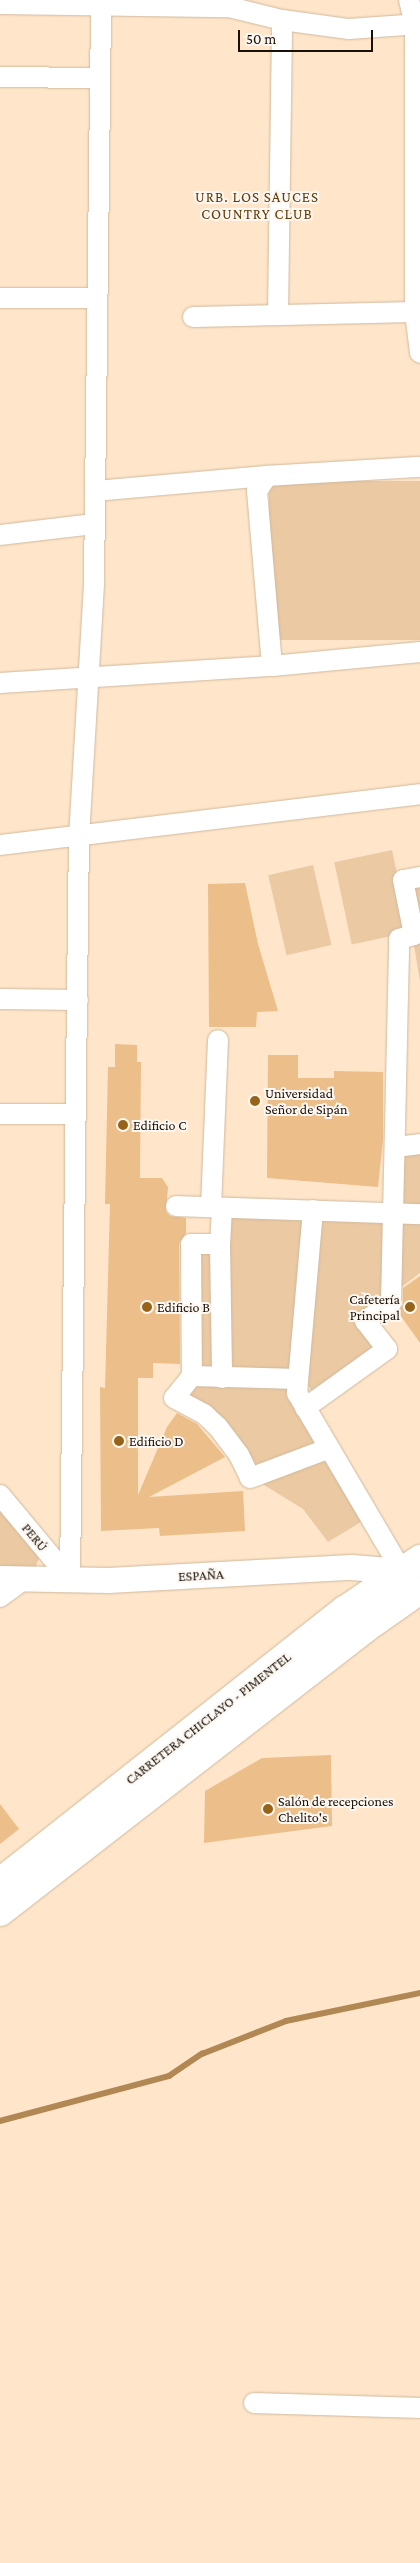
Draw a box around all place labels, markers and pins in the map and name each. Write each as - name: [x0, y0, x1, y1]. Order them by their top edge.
- place label: Universidad Señor de Sipán: [265, 1085, 347, 1118]
- marker: Universidad Señor de Sipán: [249, 1095, 261, 1107]
- place label: Edificio C: [133, 1117, 186, 1133]
- marker: Edificio C: [117, 1119, 129, 1131]
- place label: Cafetería Principal: [349, 1291, 400, 1324]
- place label: Edificio B: [157, 1299, 210, 1315]
- marker: Edificio B: [141, 1301, 153, 1313]
- marker: Cafetería Principal: [404, 1301, 416, 1313]
- place label: Edificio D: [129, 1433, 183, 1449]
- marker: Edificio D: [113, 1435, 125, 1447]
- place label: Salón de recepciones Chelito's: [278, 1793, 394, 1825]
- marker: Salón de recepciones Chelito's: [262, 1803, 274, 1815]

